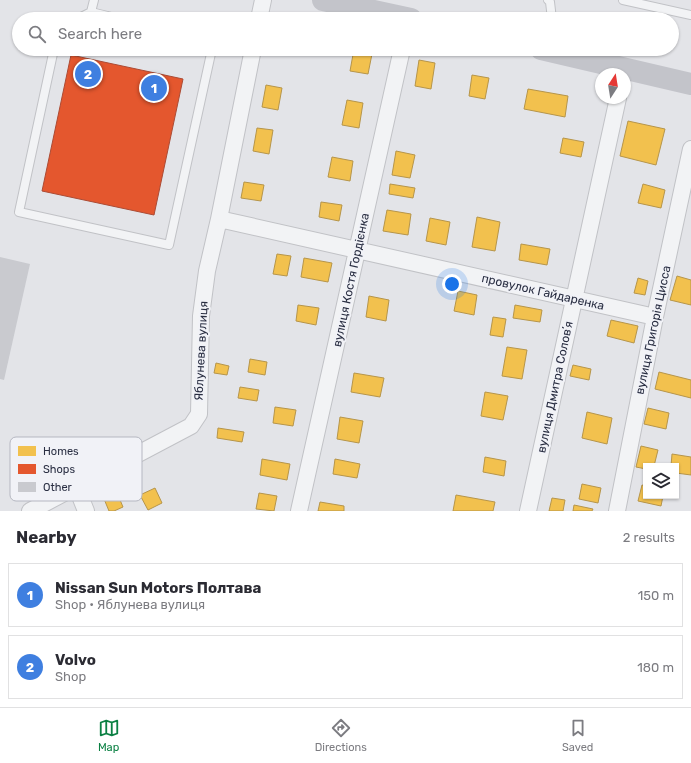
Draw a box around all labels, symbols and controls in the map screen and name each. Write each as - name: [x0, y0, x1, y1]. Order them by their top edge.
- search box: [12, 12, 679, 56]
- icon: search: [26, 23, 48, 45]
- text: Search here: [58, 25, 142, 43]
- pin: 2: [75, 59, 101, 89]
- north arrow: [595, 68, 631, 104]
- pin: 1: [141, 73, 167, 103]
- street label: вулиця Костя Гордієнка: [330, 212, 372, 348]
- street label: вулиця Григорія Цисса: [633, 264, 673, 396]
- street label: провулок Гайдаренка: [480, 271, 606, 313]
- your location: [442, 274, 462, 294]
- street label: Яблунева вулиця: [191, 301, 211, 401]
- street label: вулиця Дмитра Соловʼя: [534, 320, 576, 454]
- legend: [10, 437, 142, 501]
- text: Homes: [43, 445, 79, 458]
- text: Shops: [43, 463, 75, 476]
- map controls: [643, 463, 679, 499]
- button: layers: [643, 463, 679, 499]
- text: Other: [43, 481, 73, 494]
- text: Nearby: [16, 527, 77, 547]
- text: 2 results: [623, 530, 675, 545]
- text: Nissan Sun Motors Полтава: [55, 579, 261, 597]
- text: 1: [27, 588, 33, 603]
- text: 150 m: [638, 588, 674, 603]
- text: Shop · Яблунева вулиця: [55, 597, 205, 612]
- text: Volvo: [55, 651, 96, 669]
- text: 2: [26, 660, 34, 675]
- text: 180 m: [637, 660, 674, 675]
- text: Shop: [55, 669, 86, 684]
- tab: Map: [98, 717, 120, 754]
- tab: Directions: [315, 717, 367, 754]
- tab: Saved: [562, 717, 593, 754]

